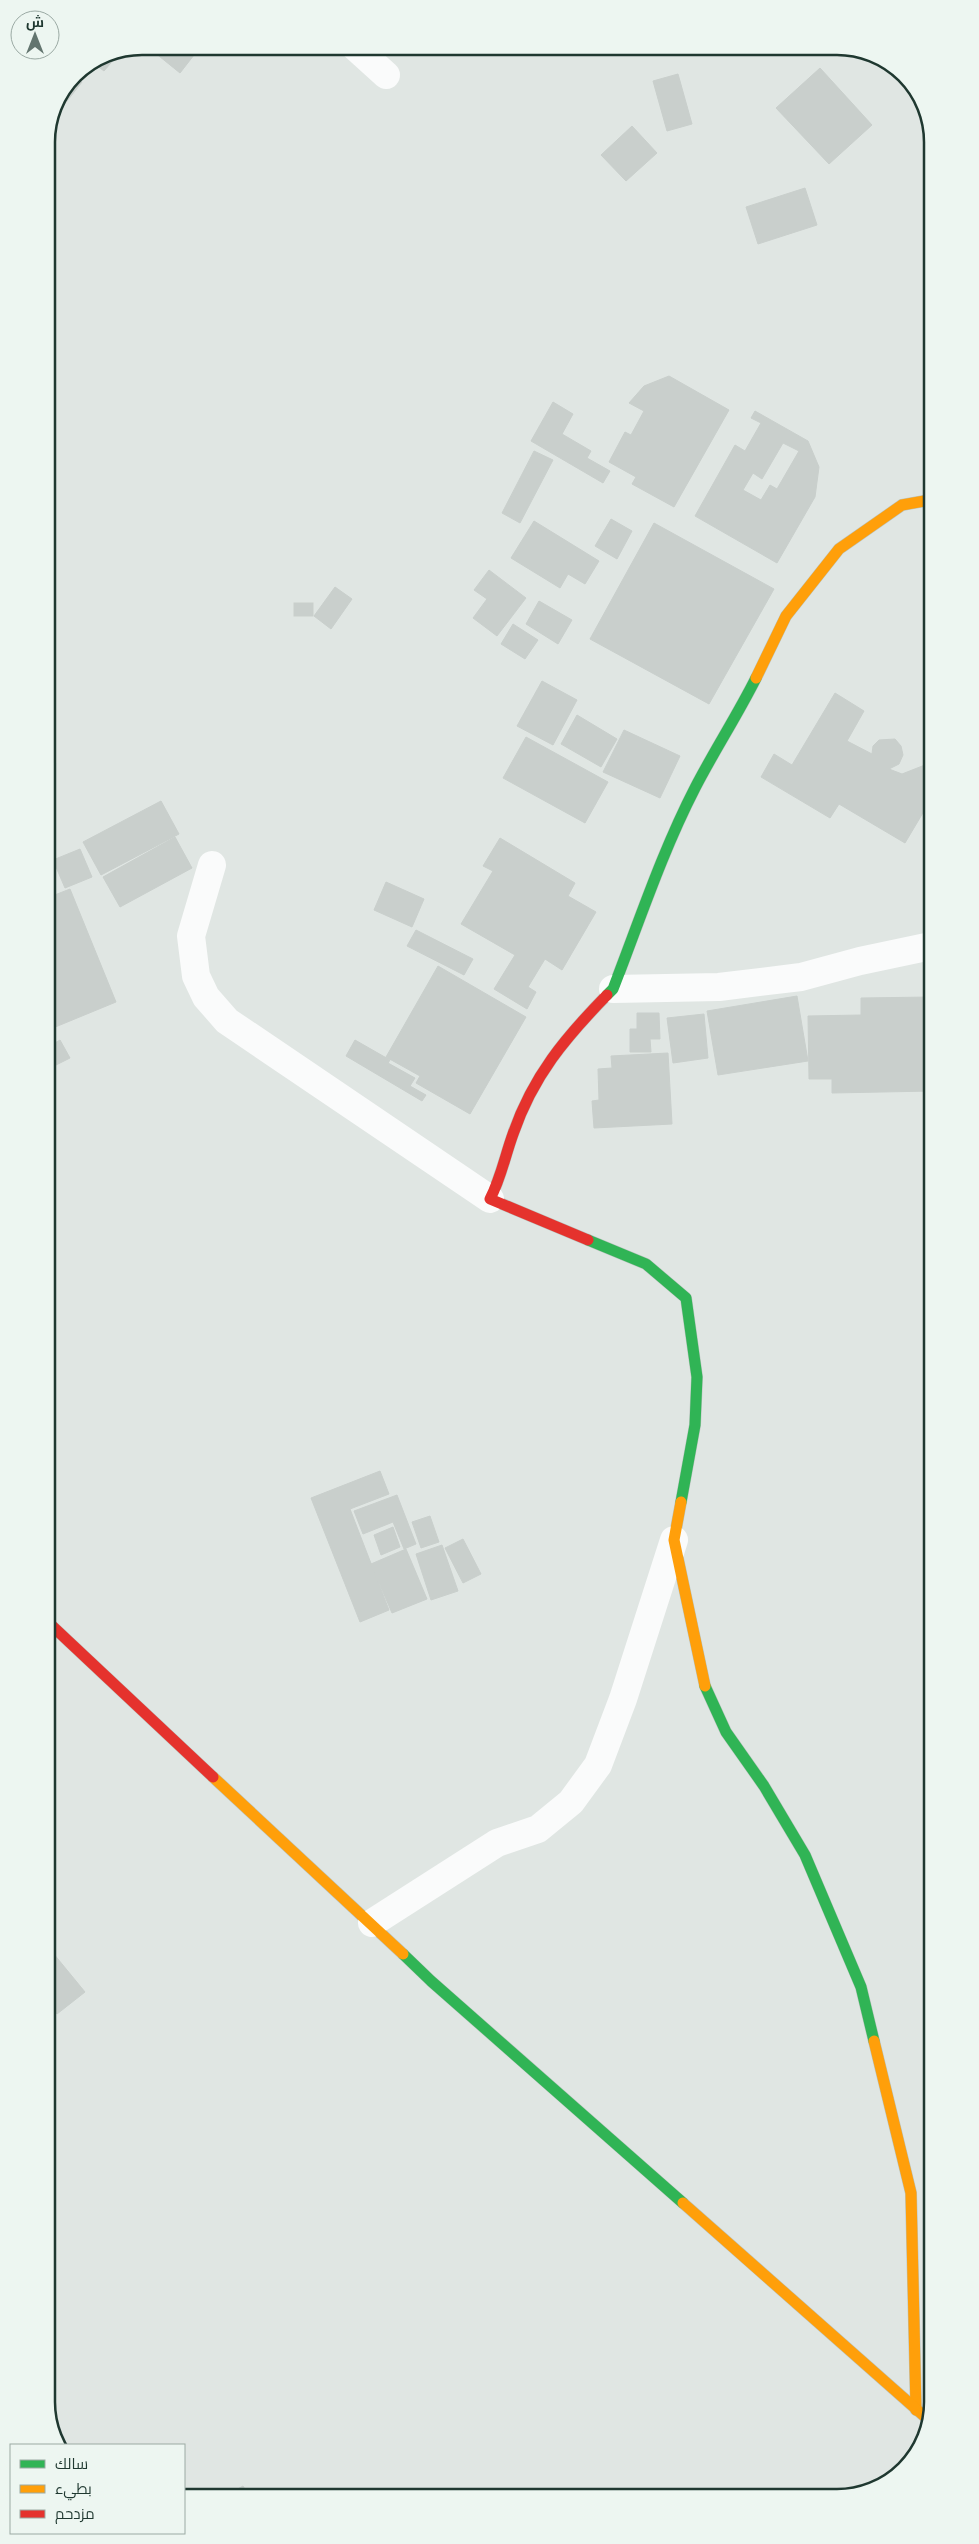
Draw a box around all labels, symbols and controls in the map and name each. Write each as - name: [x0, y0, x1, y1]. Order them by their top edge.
- north arrow: [10, 10, 60, 60]
- text: ش: [26, 14, 44, 31]
- legend: [10, 2444, 185, 2534]
- text: سالك: [55, 2455, 88, 2473]
- text: بطيء: [55, 2480, 92, 2501]
- text: مزدحم: [55, 2505, 95, 2524]

